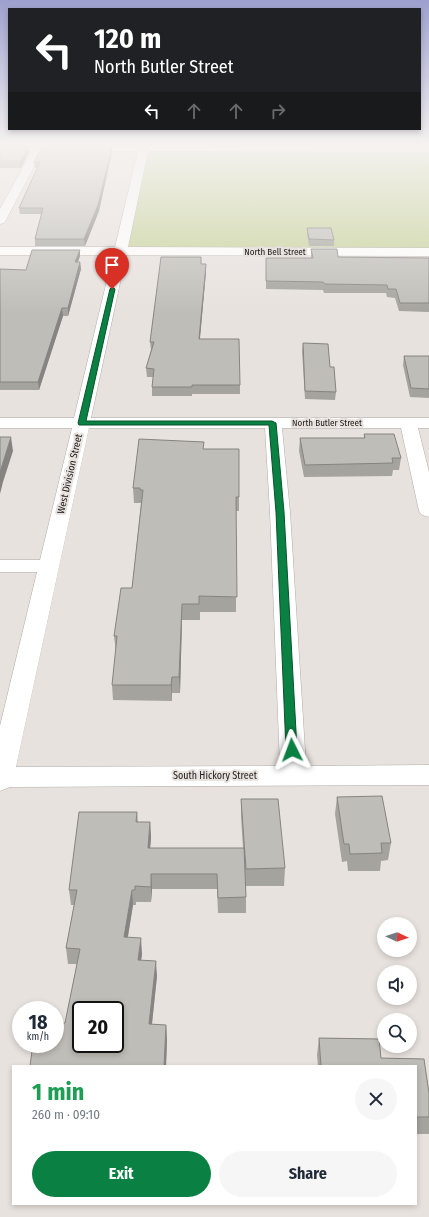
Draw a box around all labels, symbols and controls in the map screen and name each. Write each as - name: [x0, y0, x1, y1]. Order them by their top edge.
- text: 120 m: [94, 22, 161, 55]
- icon: left: [28, 24, 80, 76]
- text: North Butler Street: [94, 56, 234, 78]
- icon: left: [141, 100, 163, 122]
- icon: ahead: [183, 100, 205, 122]
- icon: ahead: [225, 100, 247, 122]
- icon: right: [267, 100, 289, 122]
- street label: North Bell Street: [244, 247, 306, 257]
- pin: [95, 248, 129, 289]
- icon: arrive: [101, 254, 123, 276]
- street label: North Butler Street: [292, 418, 362, 428]
- street label: West Division Street: [55, 432, 85, 515]
- position arrow: [271, 729, 313, 771]
- street label: South Hickory Street: [173, 770, 258, 782]
- north arrow: [377, 917, 417, 957]
- map controls: [377, 917, 417, 1053]
- button: sound: [377, 965, 417, 1005]
- speed limit sign: 20: [72, 1001, 124, 1053]
- text: 18: [28, 1010, 48, 1034]
- button: search: [377, 1013, 417, 1053]
- text: km/h: [27, 1031, 49, 1043]
- text: 1 min: [32, 1078, 84, 1106]
- button: close: [355, 1078, 397, 1120]
- text: 260 m · 09:10: [32, 1107, 100, 1122]
- button: Exit: [32, 1151, 211, 1197]
- button: Share: [219, 1151, 397, 1197]

